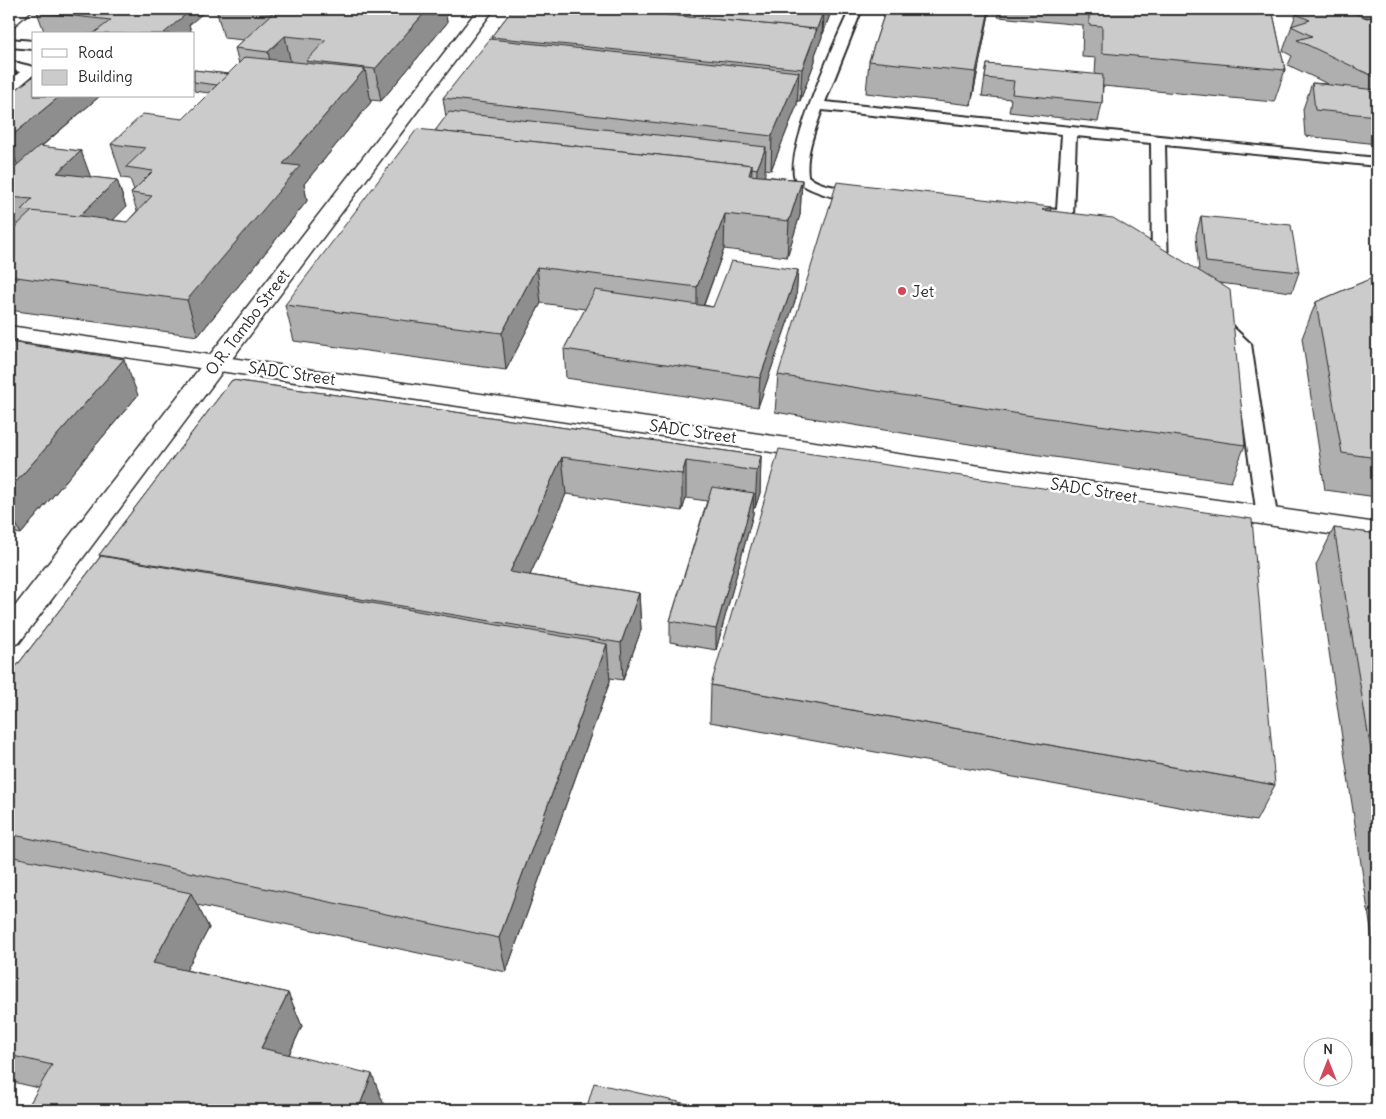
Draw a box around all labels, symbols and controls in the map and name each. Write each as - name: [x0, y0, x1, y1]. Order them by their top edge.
- legend: [32, 32, 195, 98]
- text: Road: [78, 43, 113, 62]
- text: Building: [78, 67, 133, 86]
- street label: O.R. Tambo Street: [201, 265, 294, 379]
- place label: Jet: [912, 281, 935, 301]
- marker: Jet: [896, 285, 908, 297]
- street label: SADC Street: [247, 357, 337, 389]
- street label: SADC Street: [648, 415, 738, 447]
- street label: SADC Street: [1049, 473, 1139, 507]
- north arrow: [1304, 1036, 1354, 1086]
- text: N: [1323, 1040, 1333, 1058]

